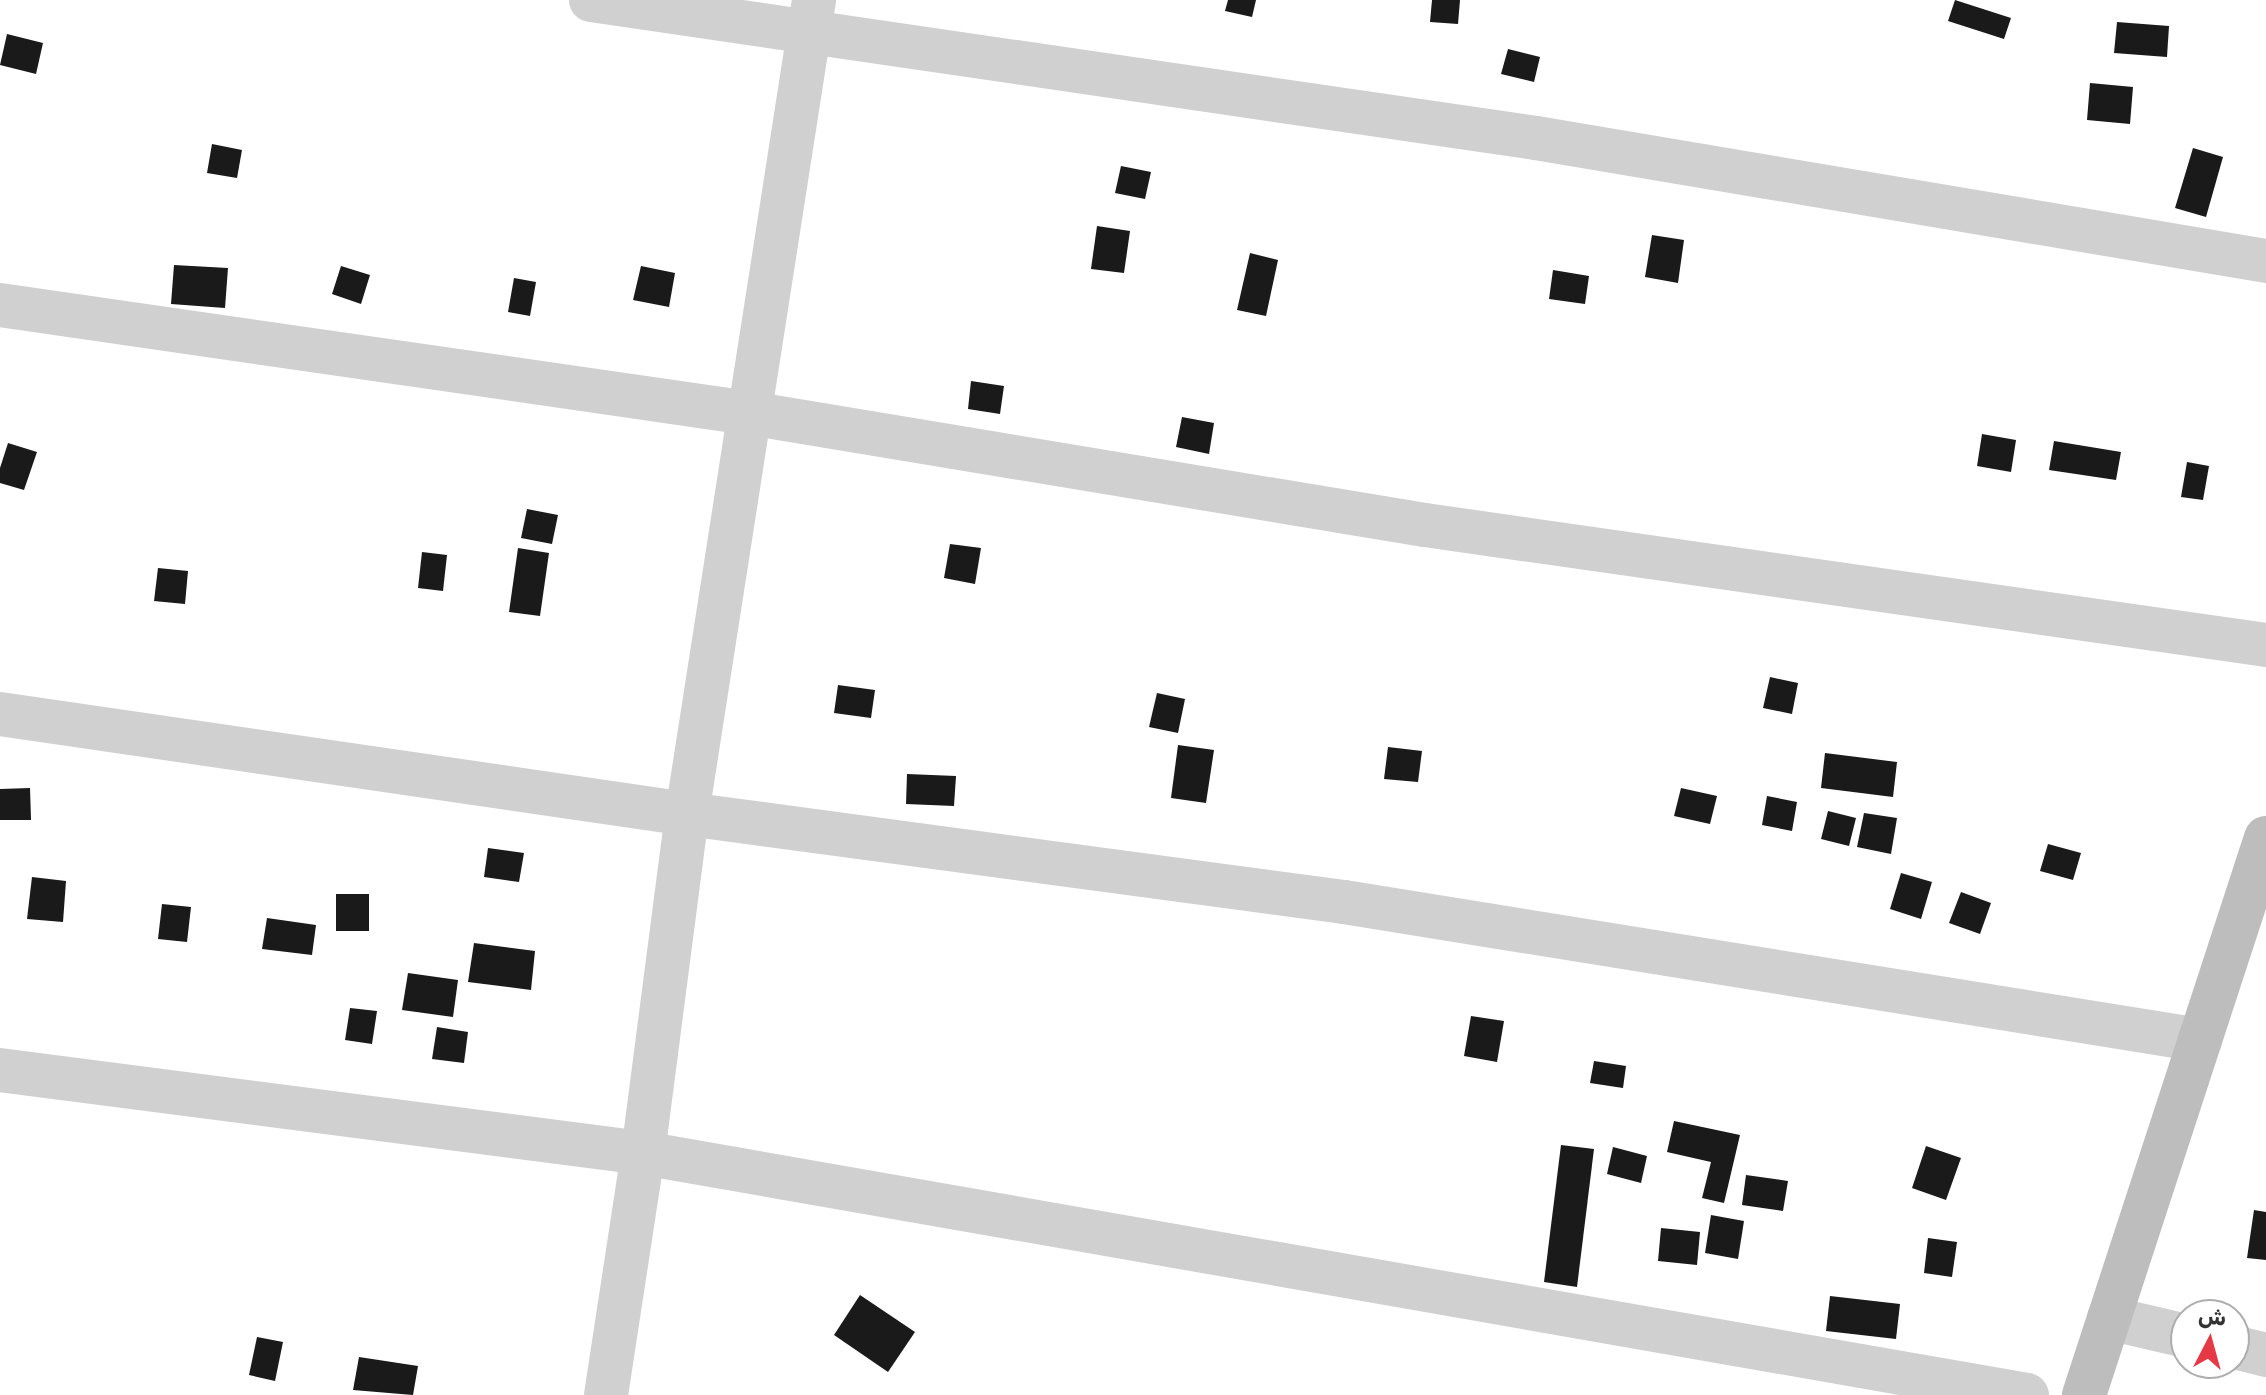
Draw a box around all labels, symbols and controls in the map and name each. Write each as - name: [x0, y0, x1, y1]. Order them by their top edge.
- north arrow: [2170, 1299, 2250, 1379]
- text: ش: [2197, 1302, 2228, 1332]

